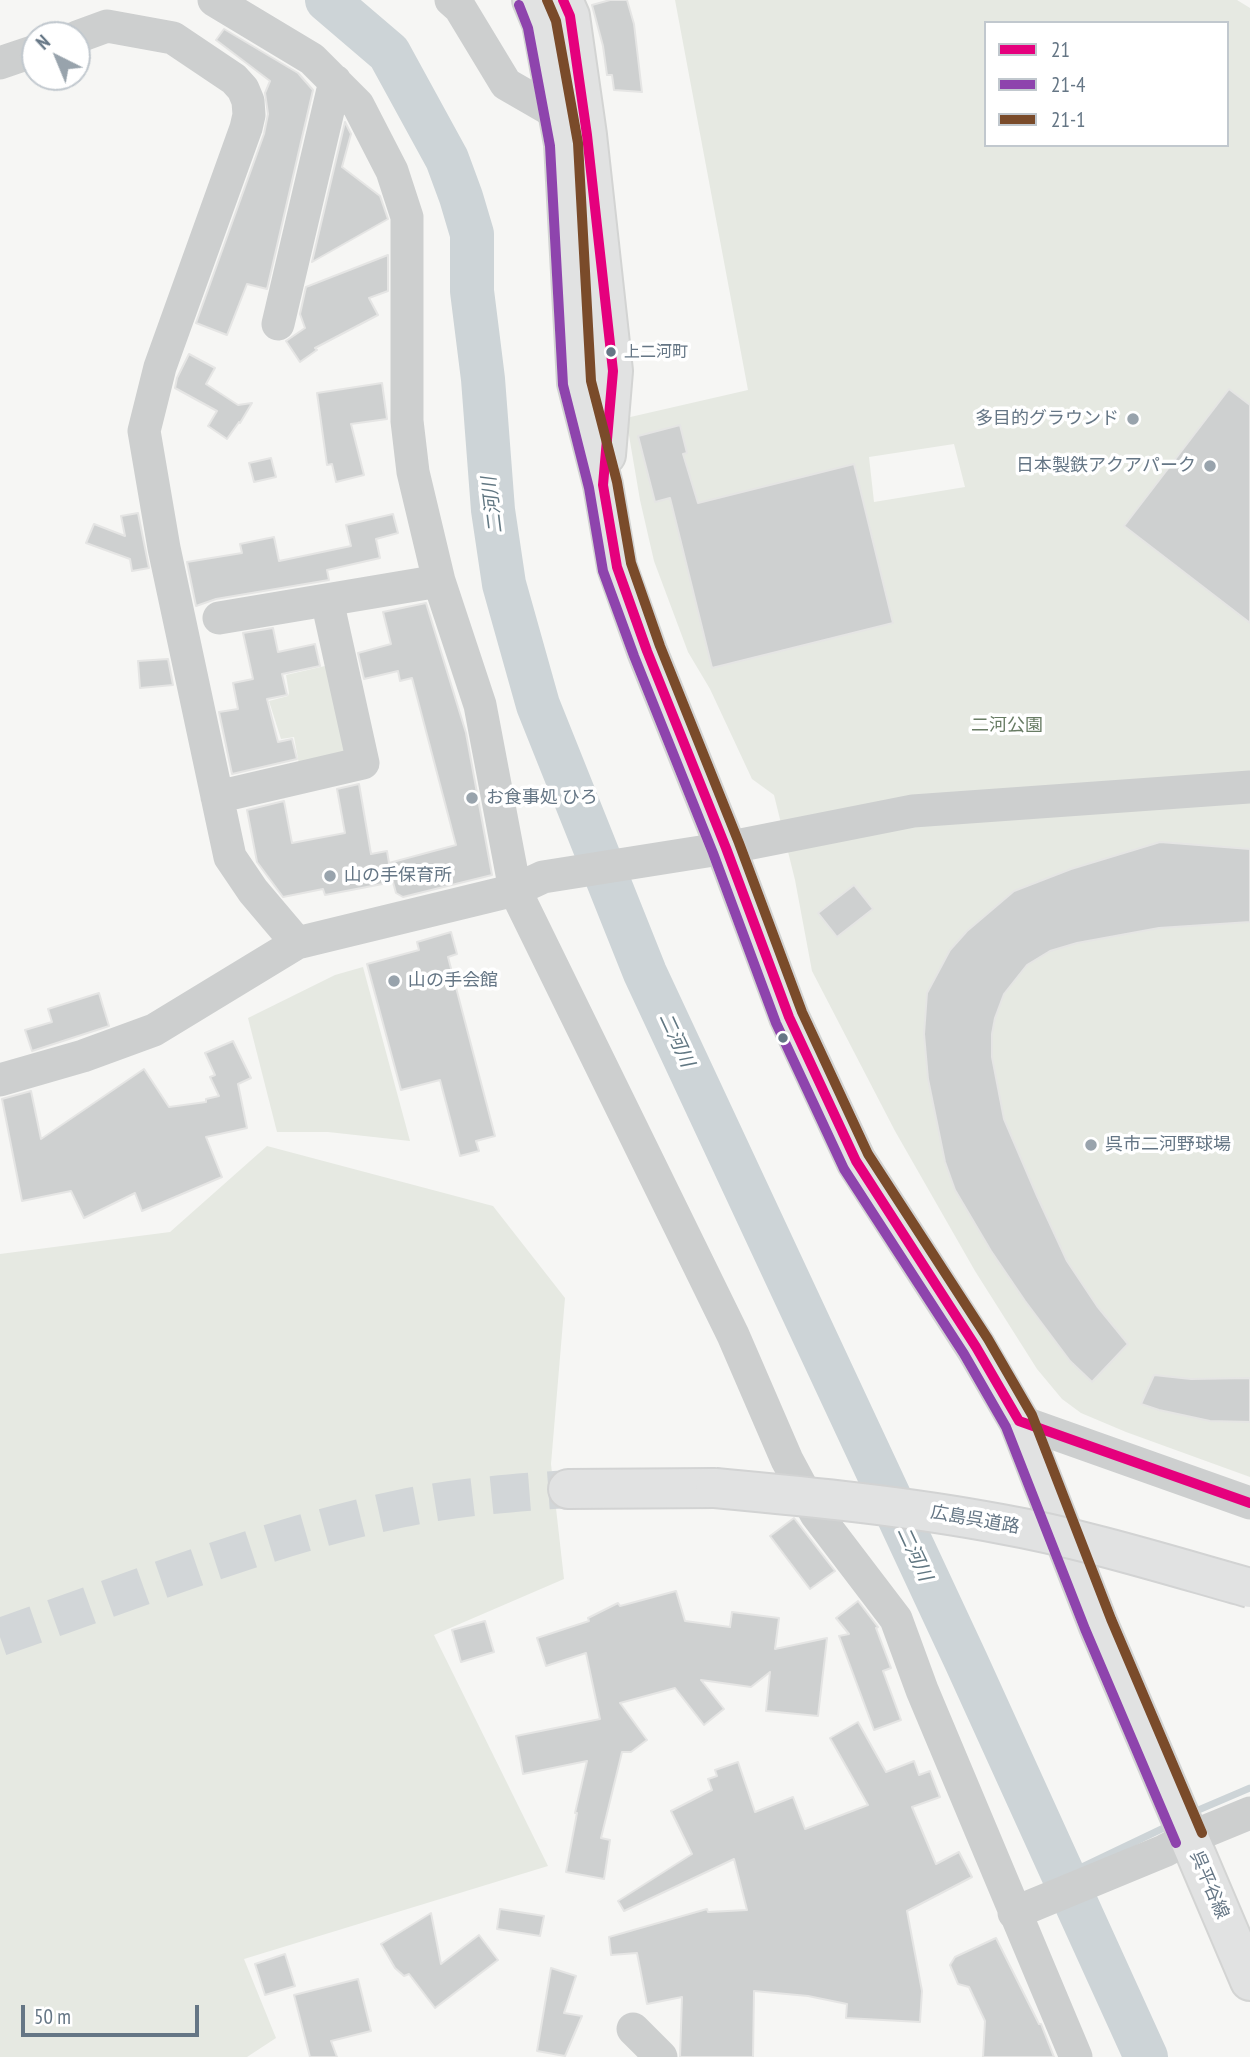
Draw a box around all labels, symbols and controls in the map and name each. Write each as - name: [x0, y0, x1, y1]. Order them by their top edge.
- north arrow: [21, 21, 91, 91]
- legend: [984, 21, 1229, 147]
- text: N: [31, 30, 55, 54]
- text: 21: [1051, 36, 1070, 63]
- text: 21-4: [1051, 71, 1085, 98]
- text: 21-1: [1051, 106, 1085, 133]
- place label: 上二河町: [624, 342, 688, 362]
- marker: 上二河町: [604, 345, 618, 359]
- place label: 多目的グラウンド: [975, 408, 1119, 430]
- marker: 多目的グラウンド: [1125, 411, 1141, 427]
- place label: 日本製鉄アクアパーク: [1016, 455, 1196, 477]
- marker: 日本製鉄アクアパーク: [1202, 458, 1218, 474]
- water label: 二河川: [478, 475, 508, 535]
- park label: 二河公園: [971, 715, 1043, 737]
- place label: お食事処 ひろ: [486, 787, 598, 809]
- marker: お食事処 ひろ: [464, 790, 480, 806]
- place label: 山の手保育所: [344, 865, 452, 887]
- marker: 山の手保育所: [322, 868, 338, 884]
- place label: 山の手会館: [408, 970, 498, 992]
- marker: 山の手会館: [386, 973, 402, 989]
- water label: 二河川: [654, 1009, 698, 1071]
- unlabelled marker: [776, 1031, 790, 1045]
- place label: 呉市二河野球場: [1105, 1134, 1231, 1156]
- marker: 呉市二河野球場: [1083, 1137, 1099, 1153]
- street label: 広島呉道路: [929, 1502, 1021, 1538]
- water label: 二河川: [892, 1523, 936, 1585]
- street label: 呉平谷線: [1185, 1848, 1233, 1922]
- scale bar: [24, 1990, 203, 2034]
- text: 50 m: [34, 2003, 71, 2030]

